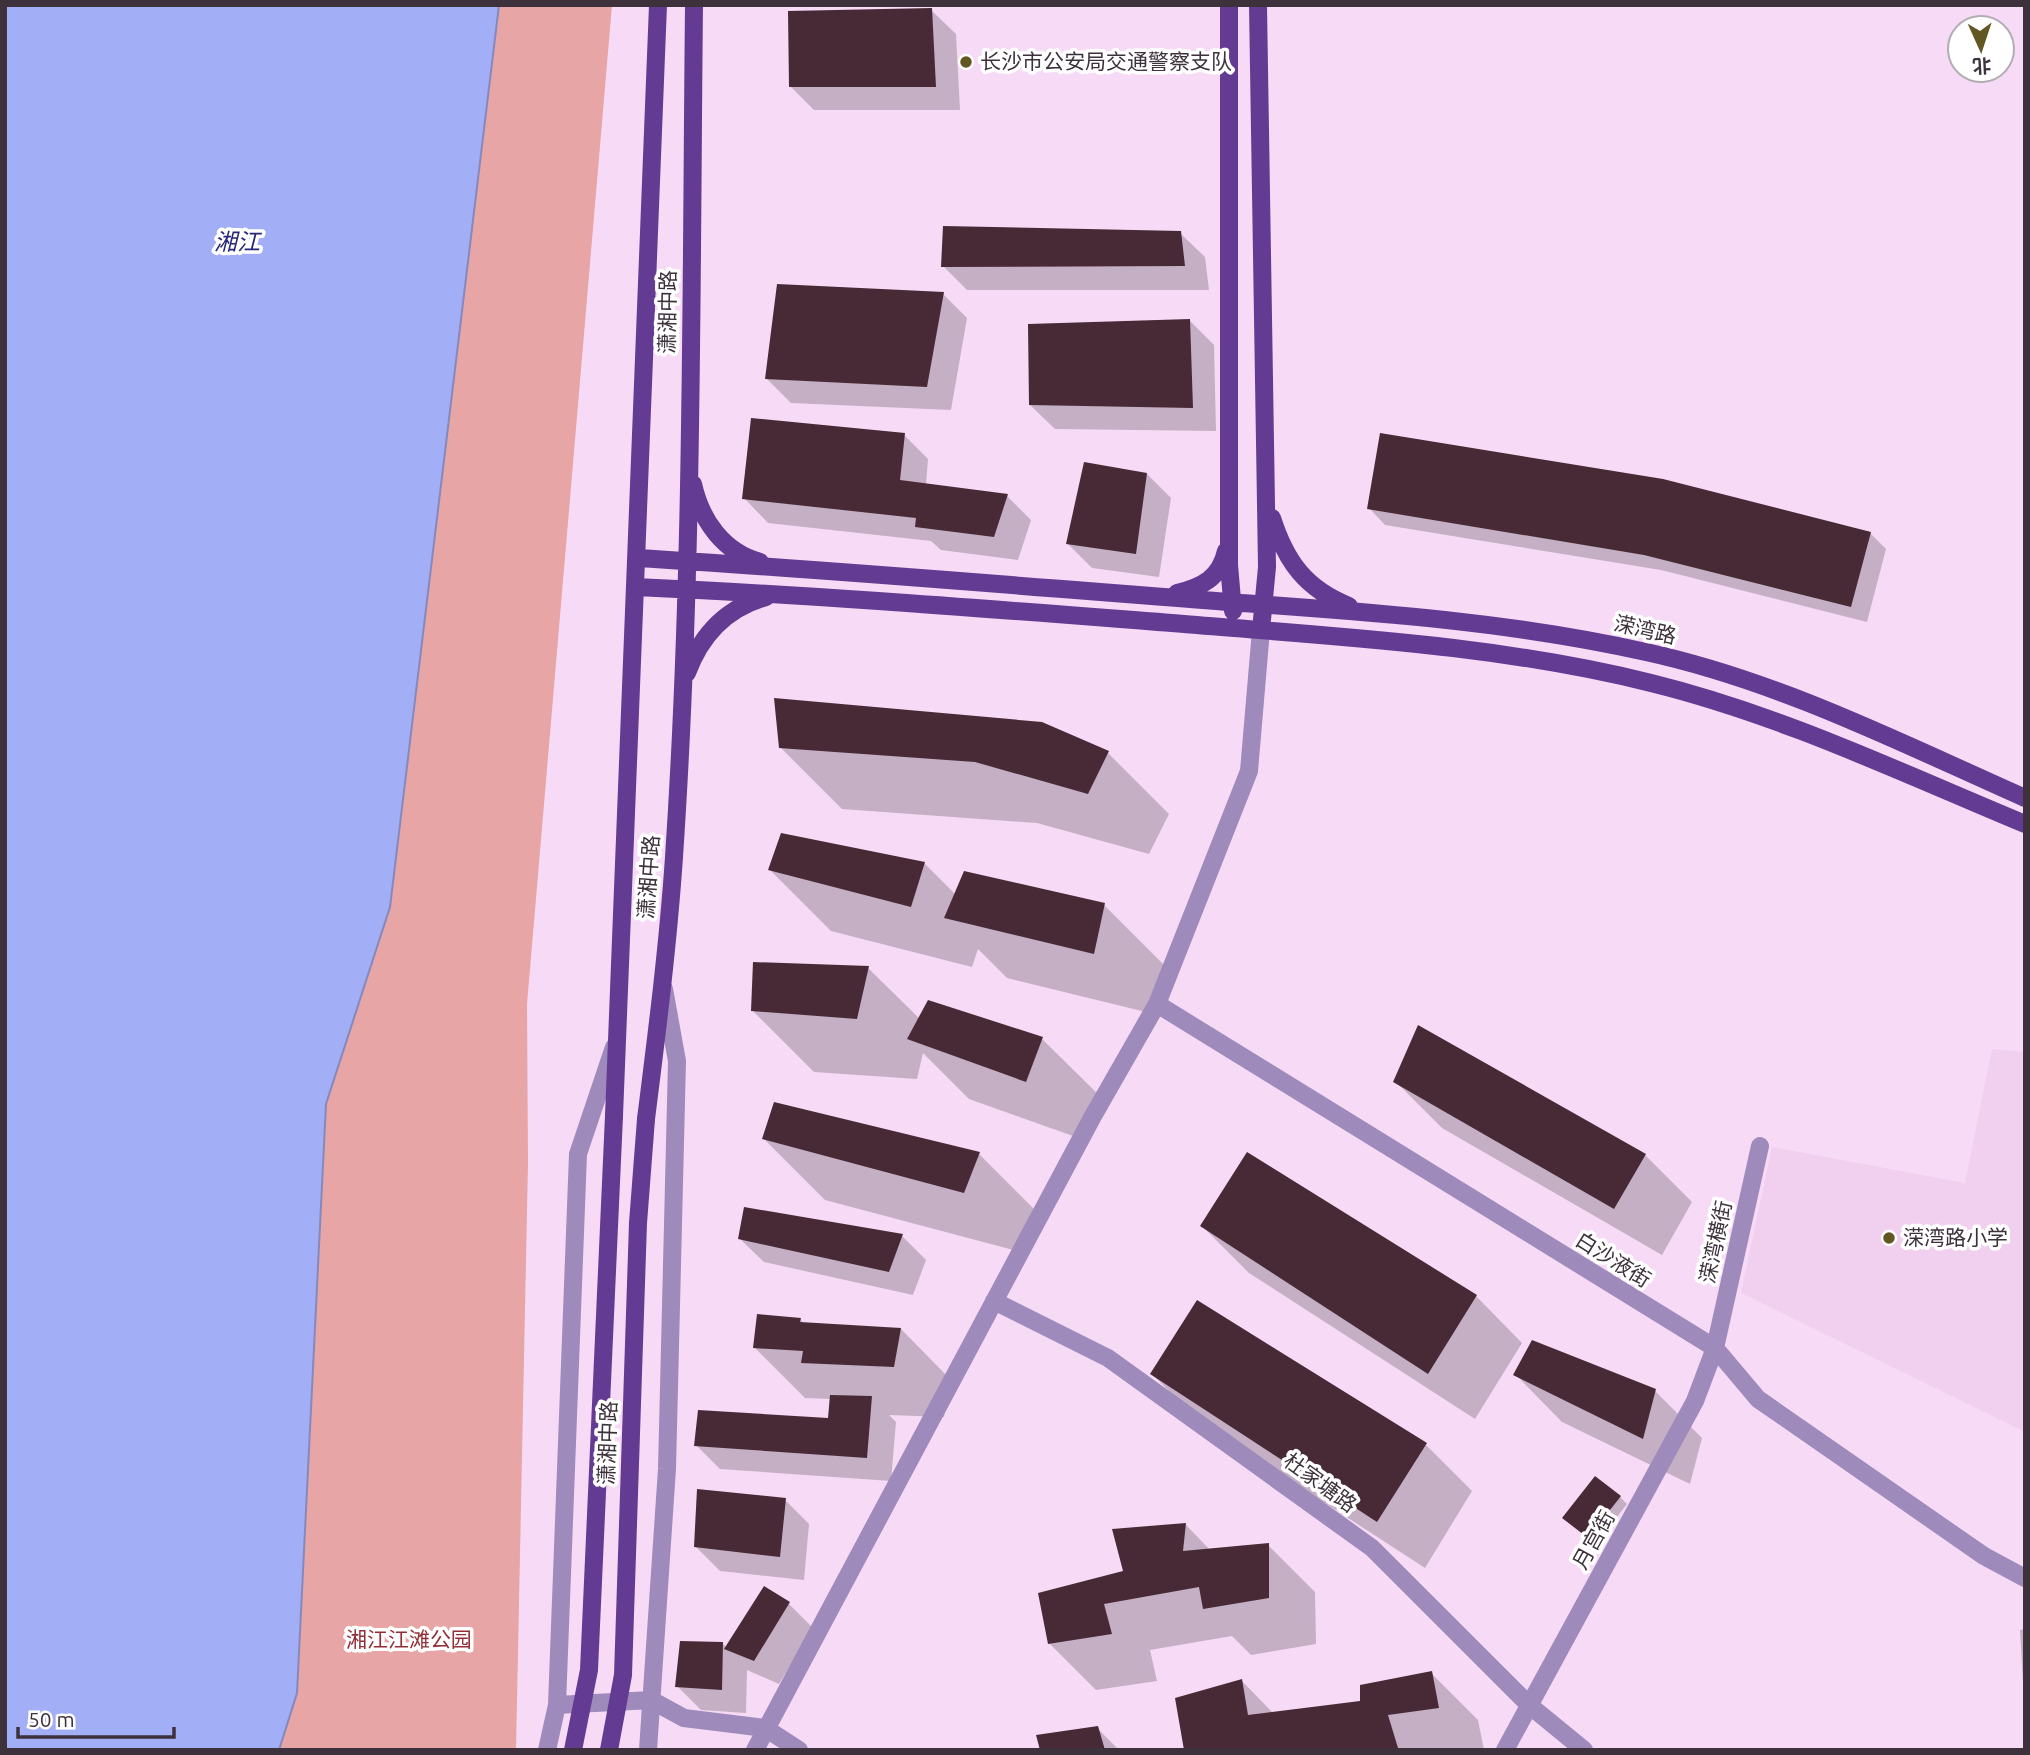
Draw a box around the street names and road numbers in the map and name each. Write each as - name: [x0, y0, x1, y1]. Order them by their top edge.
- street label: 潇湘中路: [654, 270, 680, 354]
- street label: 溁湾路: [1612, 610, 1679, 648]
- street label: 潇湘中路: [633, 834, 663, 920]
- street label: 溁湾横街: [1695, 1198, 1735, 1285]
- street label: 白沙液街: [1572, 1227, 1656, 1292]
- street label: 潇湘中路: [594, 1401, 620, 1485]
- street label: 杜家塘路: [1280, 1448, 1362, 1517]
- street label: 月宫街: [1567, 1506, 1619, 1573]

